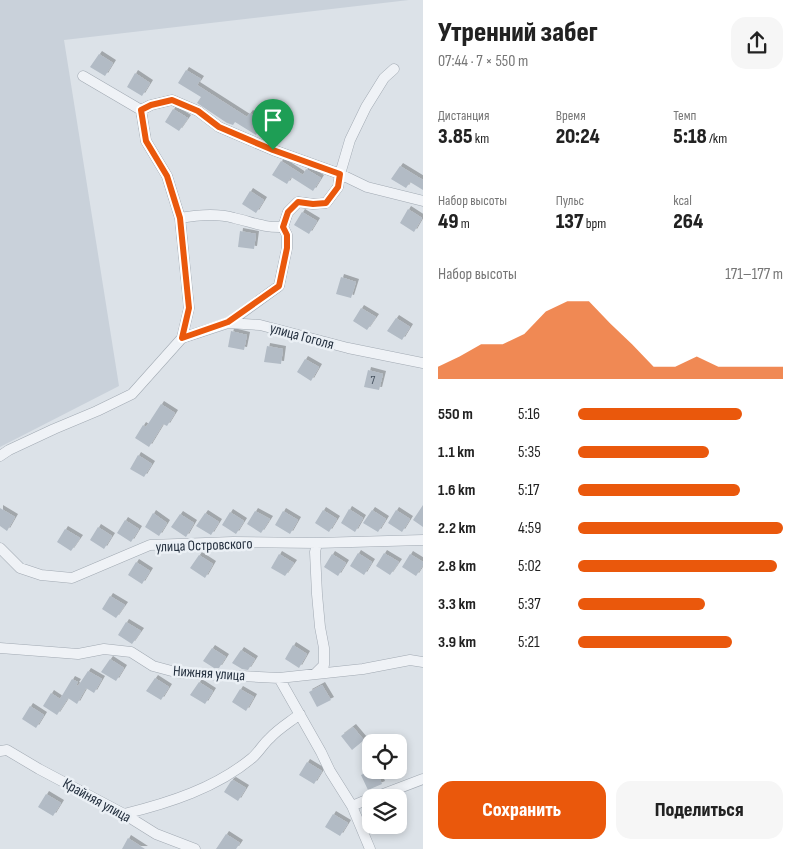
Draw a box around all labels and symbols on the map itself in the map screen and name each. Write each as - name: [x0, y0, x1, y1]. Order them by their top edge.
- pin: [252, 99, 294, 150]
- street label: улица Гоголя: [268, 319, 336, 354]
- house number: 7: [371, 373, 376, 388]
- street label: улица Островского: [155, 534, 253, 557]
- street label: Нижняя улица: [172, 662, 246, 686]
- street label: Крайняя улица: [59, 774, 134, 827]

